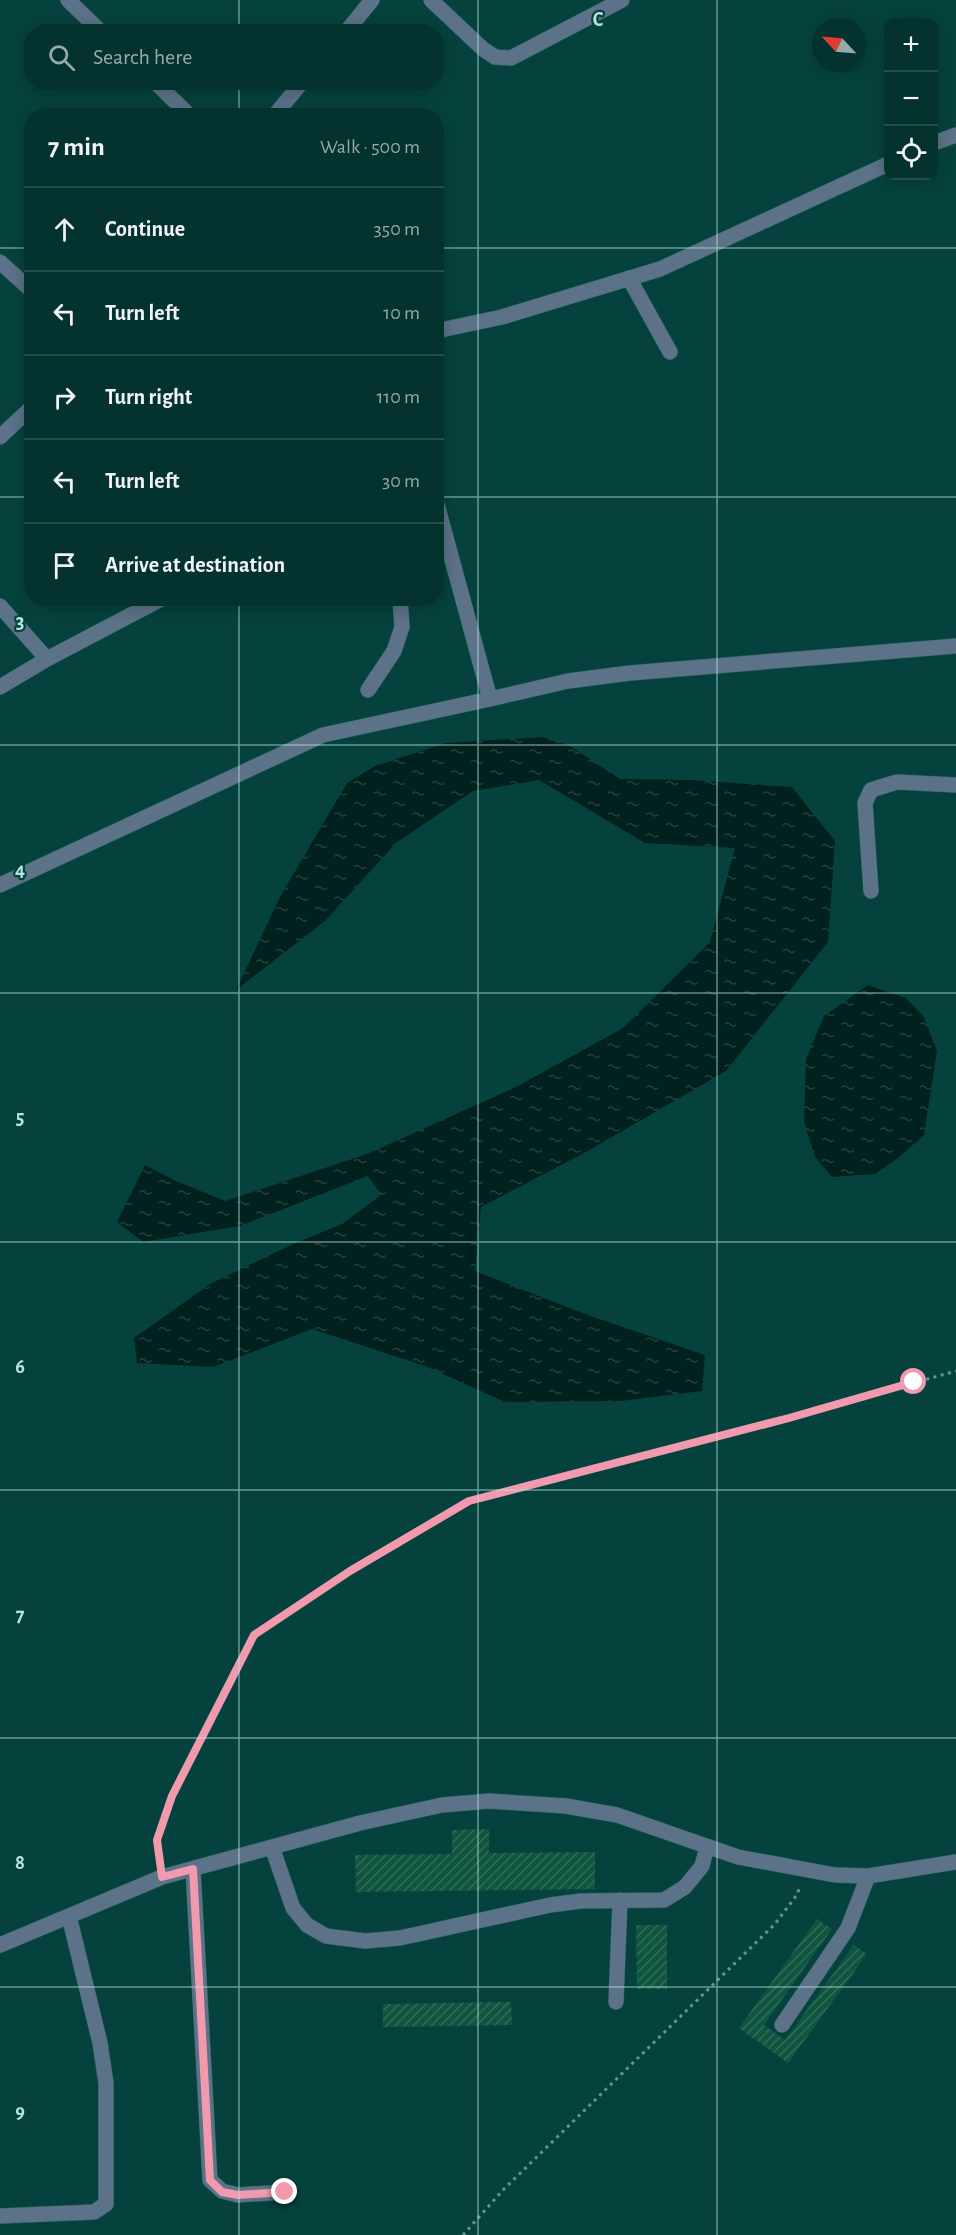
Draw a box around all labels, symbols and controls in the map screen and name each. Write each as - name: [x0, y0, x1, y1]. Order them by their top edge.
- text: C: [593, 10, 604, 30]
- north arrow: [812, 18, 866, 72]
- map controls: [884, 18, 938, 180]
- button: +: [884, 18, 938, 72]
- search box: [24, 24, 444, 90]
- icon: search: [45, 41, 78, 74]
- text: Search here: [93, 46, 192, 68]
- button: −: [884, 72, 938, 126]
- button: locate: [884, 126, 938, 180]
- text: 7 min: [48, 134, 105, 160]
- text: Walk · 500 m: [320, 137, 420, 157]
- icon: ahead: [48, 213, 81, 246]
- text: Continue: [105, 218, 185, 240]
- text: 350 m: [374, 219, 420, 239]
- icon: left: [48, 297, 81, 330]
- text: Turn left: [105, 302, 179, 324]
- text: 10 m: [383, 303, 420, 323]
- icon: right: [48, 381, 81, 414]
- text: Turn right: [105, 386, 192, 408]
- text: 110 m: [376, 387, 420, 407]
- icon: left: [48, 465, 81, 498]
- text: Turn left: [105, 470, 179, 492]
- text: 30 m: [382, 471, 420, 491]
- icon: arrive: [48, 549, 81, 582]
- text: Arrive at destination: [105, 554, 285, 576]
- text: 3: [16, 612, 24, 632]
- text: 4: [15, 860, 25, 880]
- text: 5: [16, 1108, 24, 1128]
- text: 6: [15, 1357, 25, 1377]
- route start: [900, 1368, 926, 1394]
- text: 7: [16, 1605, 25, 1625]
- text: 8: [15, 1853, 25, 1873]
- text: 9: [15, 2102, 25, 2122]
- route end: [271, 2178, 297, 2204]

